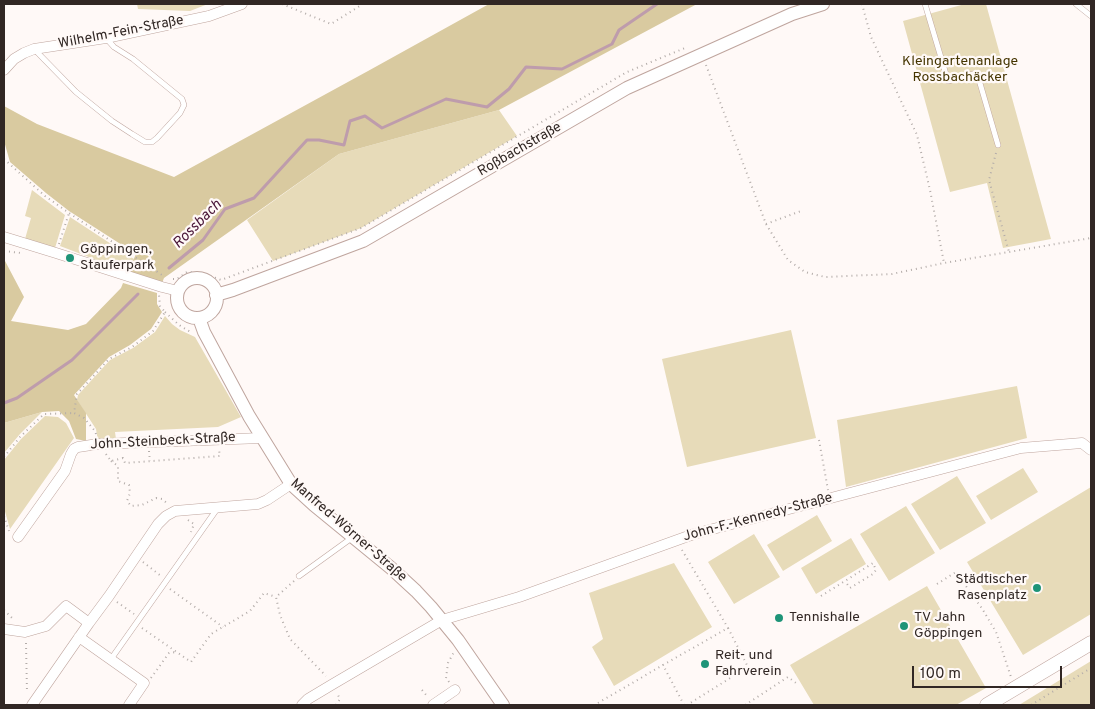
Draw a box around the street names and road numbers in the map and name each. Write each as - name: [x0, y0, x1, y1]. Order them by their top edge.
- street label: Wilhelm-Fein-Straße: [57, 13, 185, 53]
- street label: Roßbachstraße: [475, 119, 565, 181]
- street label: John-Steinbeck-Straße: [90, 430, 236, 454]
- street label: Manfred-Wörner-Straße: [286, 476, 410, 586]
- street label: John-F.-Kennedy-Straße: [681, 490, 835, 546]

